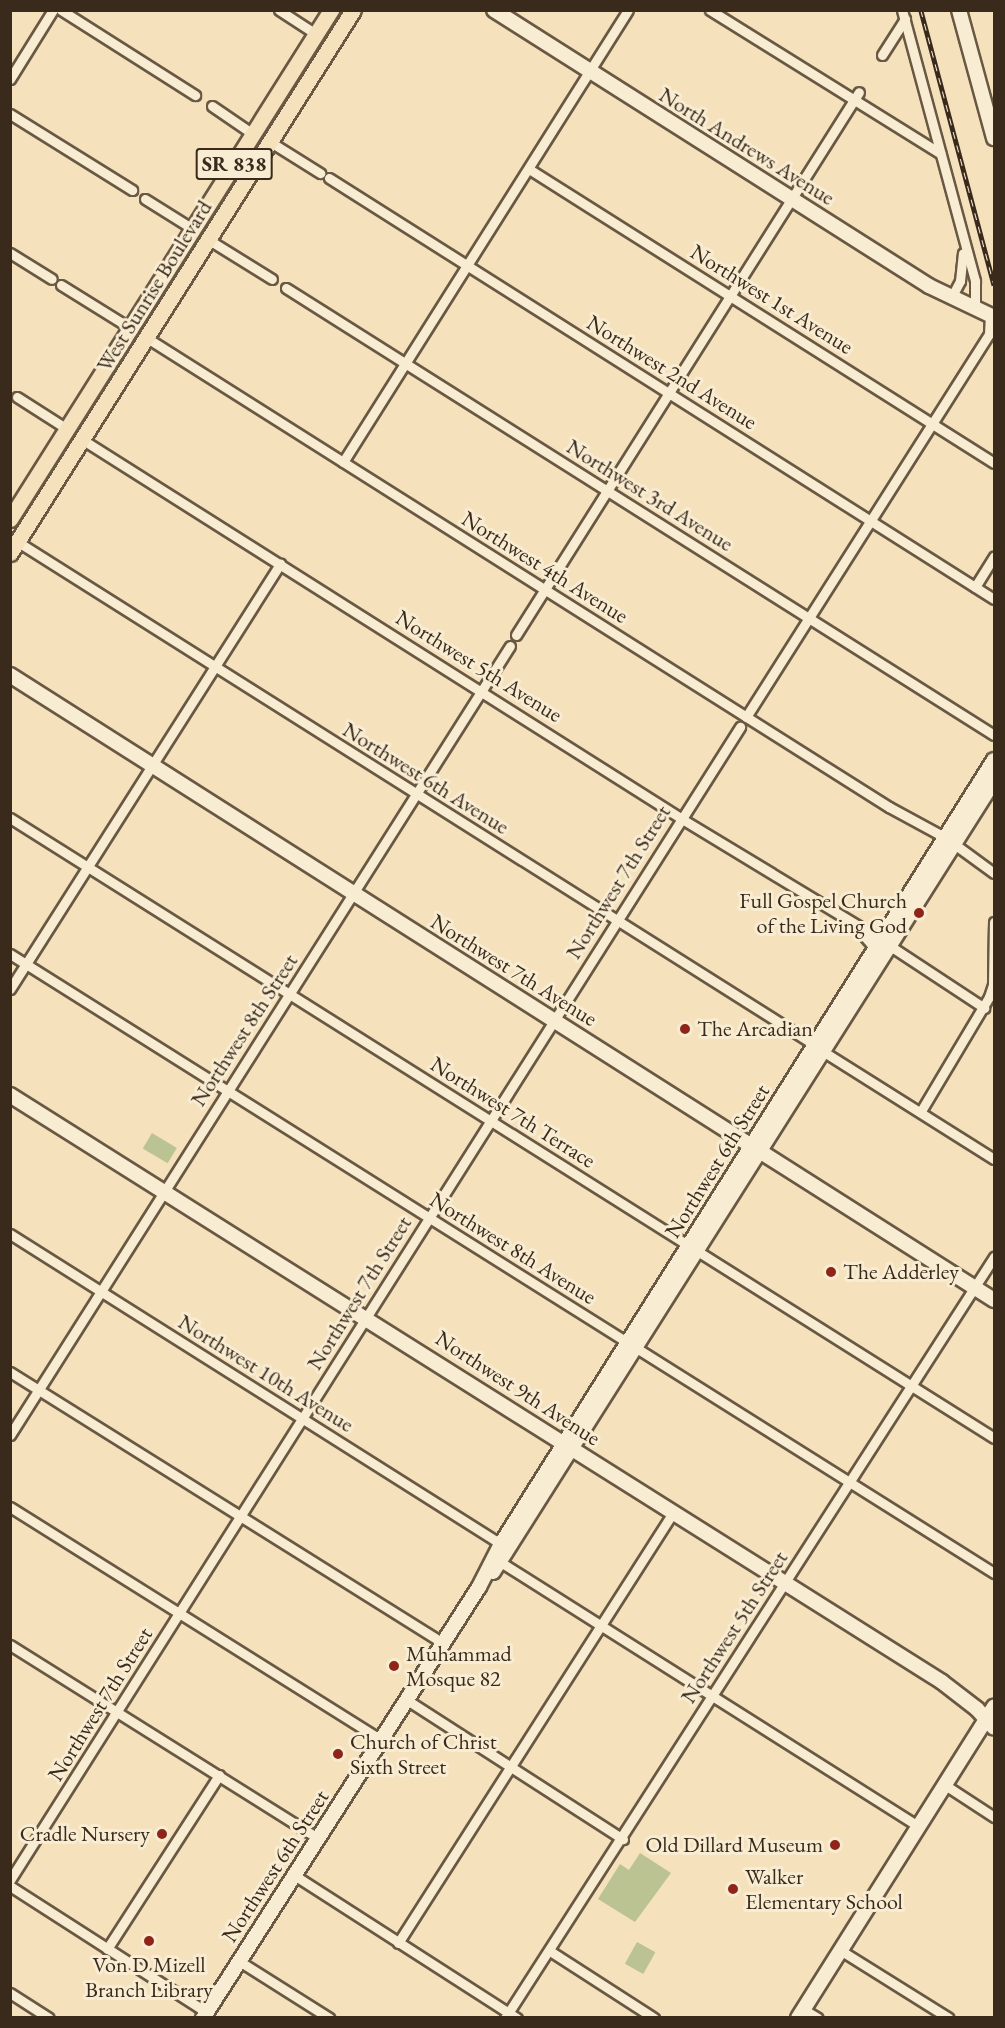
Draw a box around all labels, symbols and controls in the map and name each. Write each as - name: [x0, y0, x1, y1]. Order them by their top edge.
- street label: North Andrews Avenue: [654, 81, 840, 211]
- road number: SR 838: [195, 146, 273, 182]
- street label: West Sunrise Boulevard: [91, 195, 217, 377]
- street label: Northwest 1st Avenue: [686, 238, 858, 360]
- street label: Northwest 2nd Avenue: [582, 309, 762, 435]
- street label: Northwest 3rd Avenue: [562, 433, 738, 557]
- street label: Northwest 4th Avenue: [457, 505, 633, 629]
- street label: Northwest 5th Avenue: [391, 604, 567, 728]
- street label: Northwest 6th Avenue: [338, 716, 514, 840]
- street label: Northwest 7th Street: [560, 800, 676, 964]
- place label: Full Gospel Church of the Living God: [739, 887, 907, 938]
- marker: Full Gospel Church of the Living God: [912, 906, 926, 920]
- street label: Northwest 7th Avenue: [426, 908, 602, 1032]
- street label: Northwest 8th Street: [185, 949, 303, 1111]
- place label: The Arcadian: [697, 1016, 813, 1042]
- marker: The Arcadian: [678, 1022, 692, 1036]
- street label: Northwest 7th Terrace: [426, 1051, 600, 1173]
- street label: Northwest 6th Street: [659, 1079, 775, 1243]
- street label: Northwest 8th Avenue: [425, 1186, 601, 1310]
- street label: Northwest 7th Street: [301, 1211, 417, 1375]
- place label: The Adderley: [843, 1259, 959, 1285]
- marker: The Adderley: [824, 1265, 838, 1279]
- street label: Northwest 10th Avenue: [173, 1308, 359, 1438]
- street label: Northwest 9th Avenue: [431, 1325, 605, 1451]
- street label: Northwest 5th Street: [675, 1546, 793, 1708]
- street label: Northwest 7th Street: [42, 1622, 158, 1786]
- place label: Muhammad Mosque 82: [406, 1640, 512, 1692]
- marker: Muhammad Mosque 82: [387, 1659, 401, 1673]
- place label: Church of Christ Sixth Street: [350, 1728, 497, 1780]
- marker: Church of Christ Sixth Street: [331, 1747, 345, 1761]
- street label: Northwest 6th Street: [216, 1785, 334, 1947]
- place label: Cradle Nursery: [20, 1821, 150, 1847]
- marker: Cradle Nursery: [155, 1827, 169, 1841]
- place label: Old Dillard Museum: [645, 1832, 823, 1858]
- marker: Old Dillard Museum: [828, 1838, 842, 1852]
- place label: Walker Elementary School: [745, 1863, 903, 1915]
- marker: Walker Elementary School: [726, 1882, 740, 1896]
- marker: Von D Mizell Branch Library: [142, 1934, 156, 1948]
- place label: Von D Mizell Branch Library: [85, 1951, 213, 2002]

